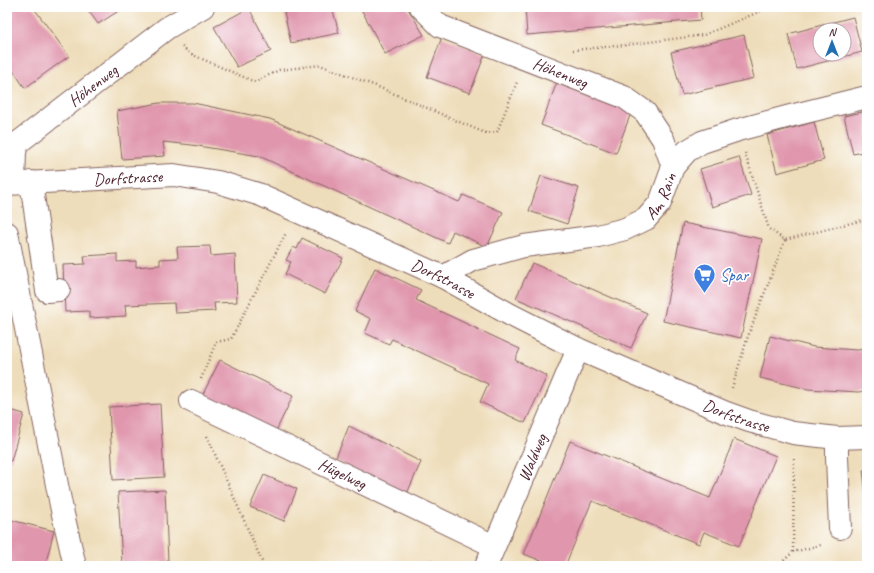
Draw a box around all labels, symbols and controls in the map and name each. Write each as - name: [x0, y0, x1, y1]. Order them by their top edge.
- north arrow: [812, 22, 852, 62]
- text: N: [829, 25, 838, 39]
- street label: Höhenweg: [530, 52, 592, 93]
- street label: Höhenweg: [64, 59, 123, 111]
- street label: Dorfstrasse: [93, 165, 164, 190]
- street label: Am Rain: [640, 170, 681, 224]
- street label: Dorfstrasse: [408, 254, 480, 304]
- supermarket icon: Spar: [692, 262, 718, 295]
- place label: Spar: [720, 265, 750, 286]
- street label: Dorfstrasse: [700, 394, 773, 437]
- street label: Waldweg: [513, 430, 552, 484]
- street label: Hügelweg: [315, 453, 371, 494]

